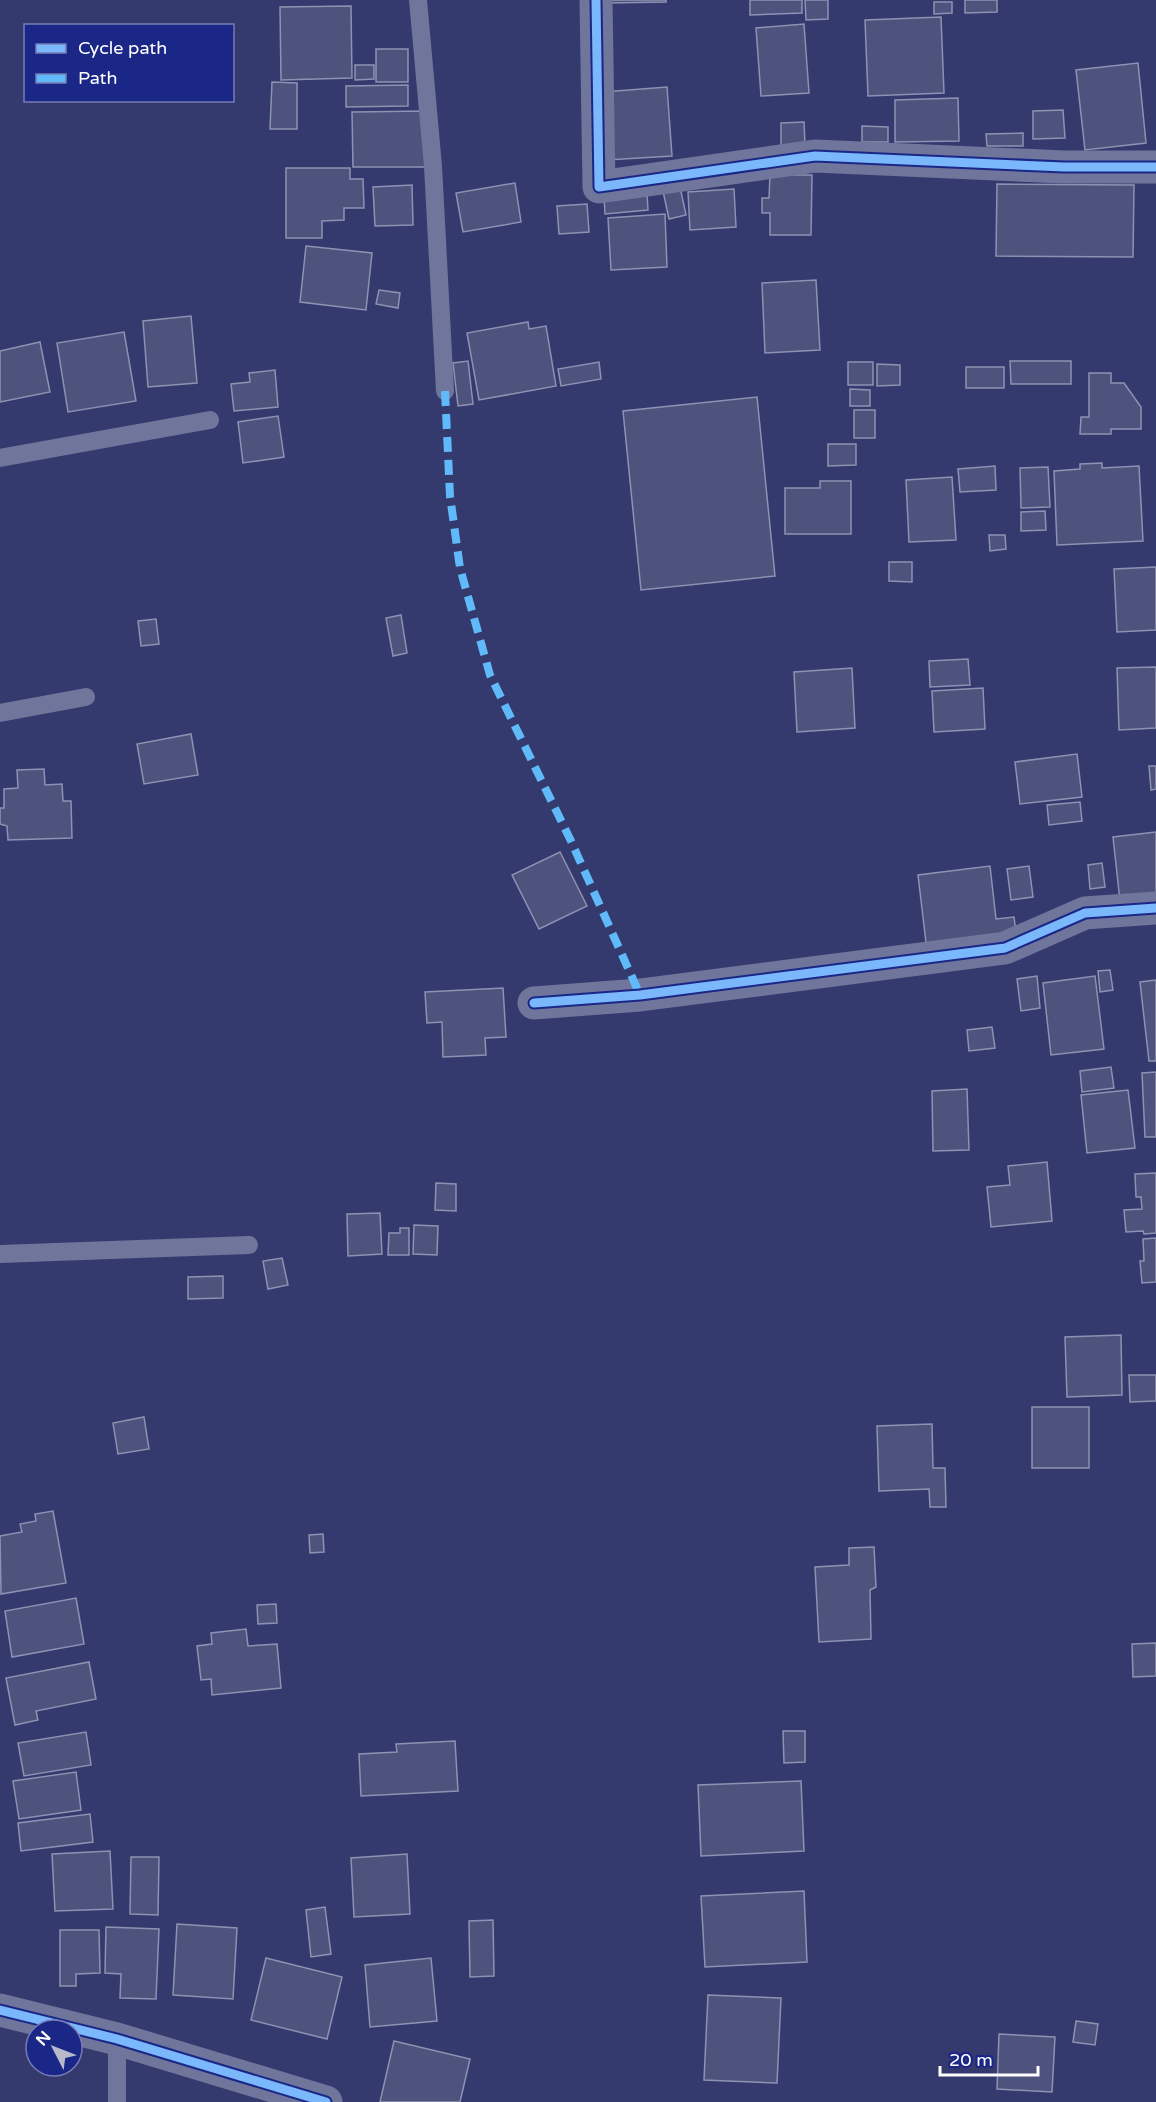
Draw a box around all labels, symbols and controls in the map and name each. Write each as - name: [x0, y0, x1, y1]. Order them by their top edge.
- legend: [24, 24, 234, 102]
- text: Cycle path: [78, 37, 167, 59]
- text: Path: [78, 67, 117, 89]
- north arrow: [24, 2018, 84, 2078]
- text: N: [32, 2027, 55, 2050]
- scale bar: [940, 2039, 1038, 2077]
- text: 20 m: [949, 2049, 993, 2071]

